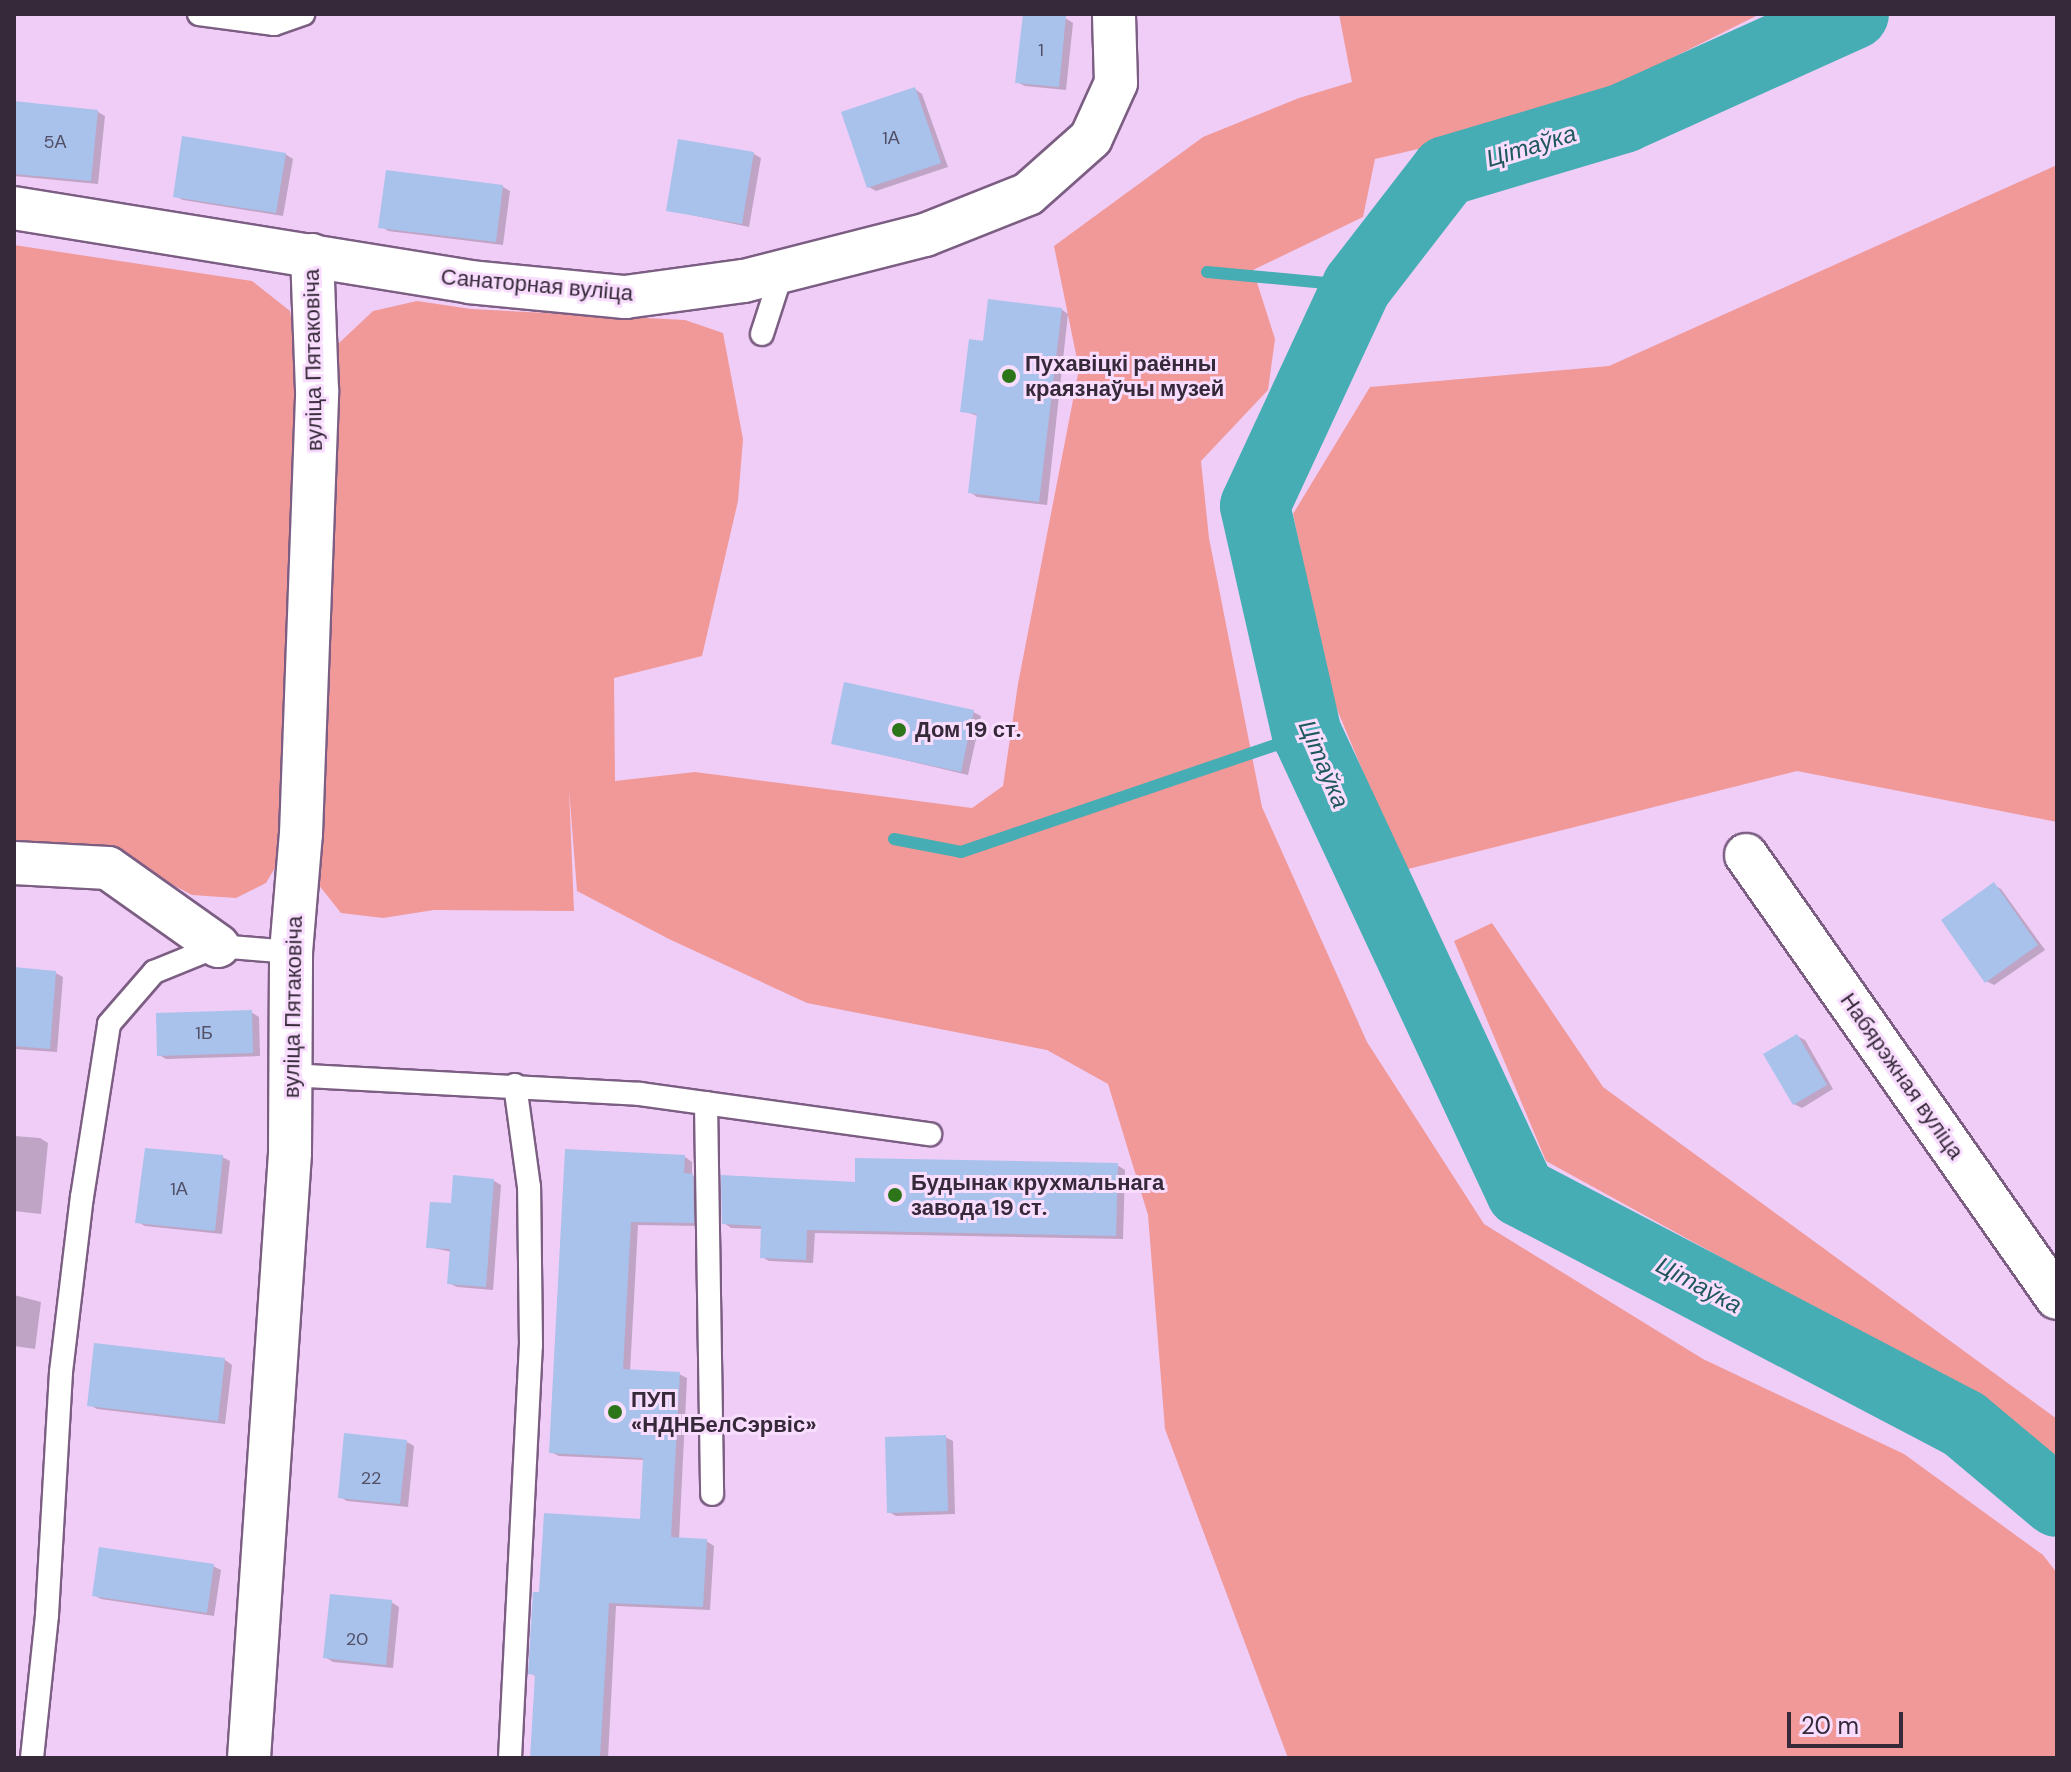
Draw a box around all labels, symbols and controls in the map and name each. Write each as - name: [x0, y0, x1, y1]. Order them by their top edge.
- house number: 1: [1038, 39, 1044, 61]
- water label: Цітаўка: [1483, 119, 1579, 173]
- house number: 1А: [882, 127, 900, 149]
- house number: 5А: [44, 131, 66, 153]
- street label: Санаторная вуліца: [440, 263, 634, 307]
- street label: вуліца Пятаковіча: [298, 269, 328, 451]
- place label: Пухавіцкі раённы краязнаўчы музей: [1025, 350, 1224, 402]
- marker: Пухавіцкі раённы краязнаўчы музей: [1000, 367, 1018, 385]
- water label: Цітаўка: [1293, 716, 1355, 812]
- place label: Дом 19 ст.: [915, 717, 1021, 743]
- marker: Дом 19 ст.: [890, 721, 908, 739]
- street label: вуліца Пятаковіча: [278, 916, 308, 1098]
- street label: Набярэжная вуліца: [1835, 988, 1969, 1164]
- house number: 1Б: [195, 1022, 213, 1044]
- place label: Будынак крухмальнага завода 19 ст.: [911, 1169, 1164, 1220]
- house number: 1А: [170, 1178, 188, 1200]
- marker: Будынак крухмальнага завода 19 ст.: [886, 1186, 904, 1204]
- water label: Цітаўка: [1651, 1251, 1747, 1319]
- place label: ПУП «НДНБелСэрвіс»: [631, 1386, 816, 1438]
- marker: ПУП «НДНБелСэрвіс»: [606, 1403, 624, 1421]
- house number: 22: [361, 1467, 381, 1489]
- house number: 20: [346, 1628, 368, 1650]
- scale bar: [1791, 1696, 1907, 1746]
- text: 20 m: [1801, 1710, 1859, 1741]

